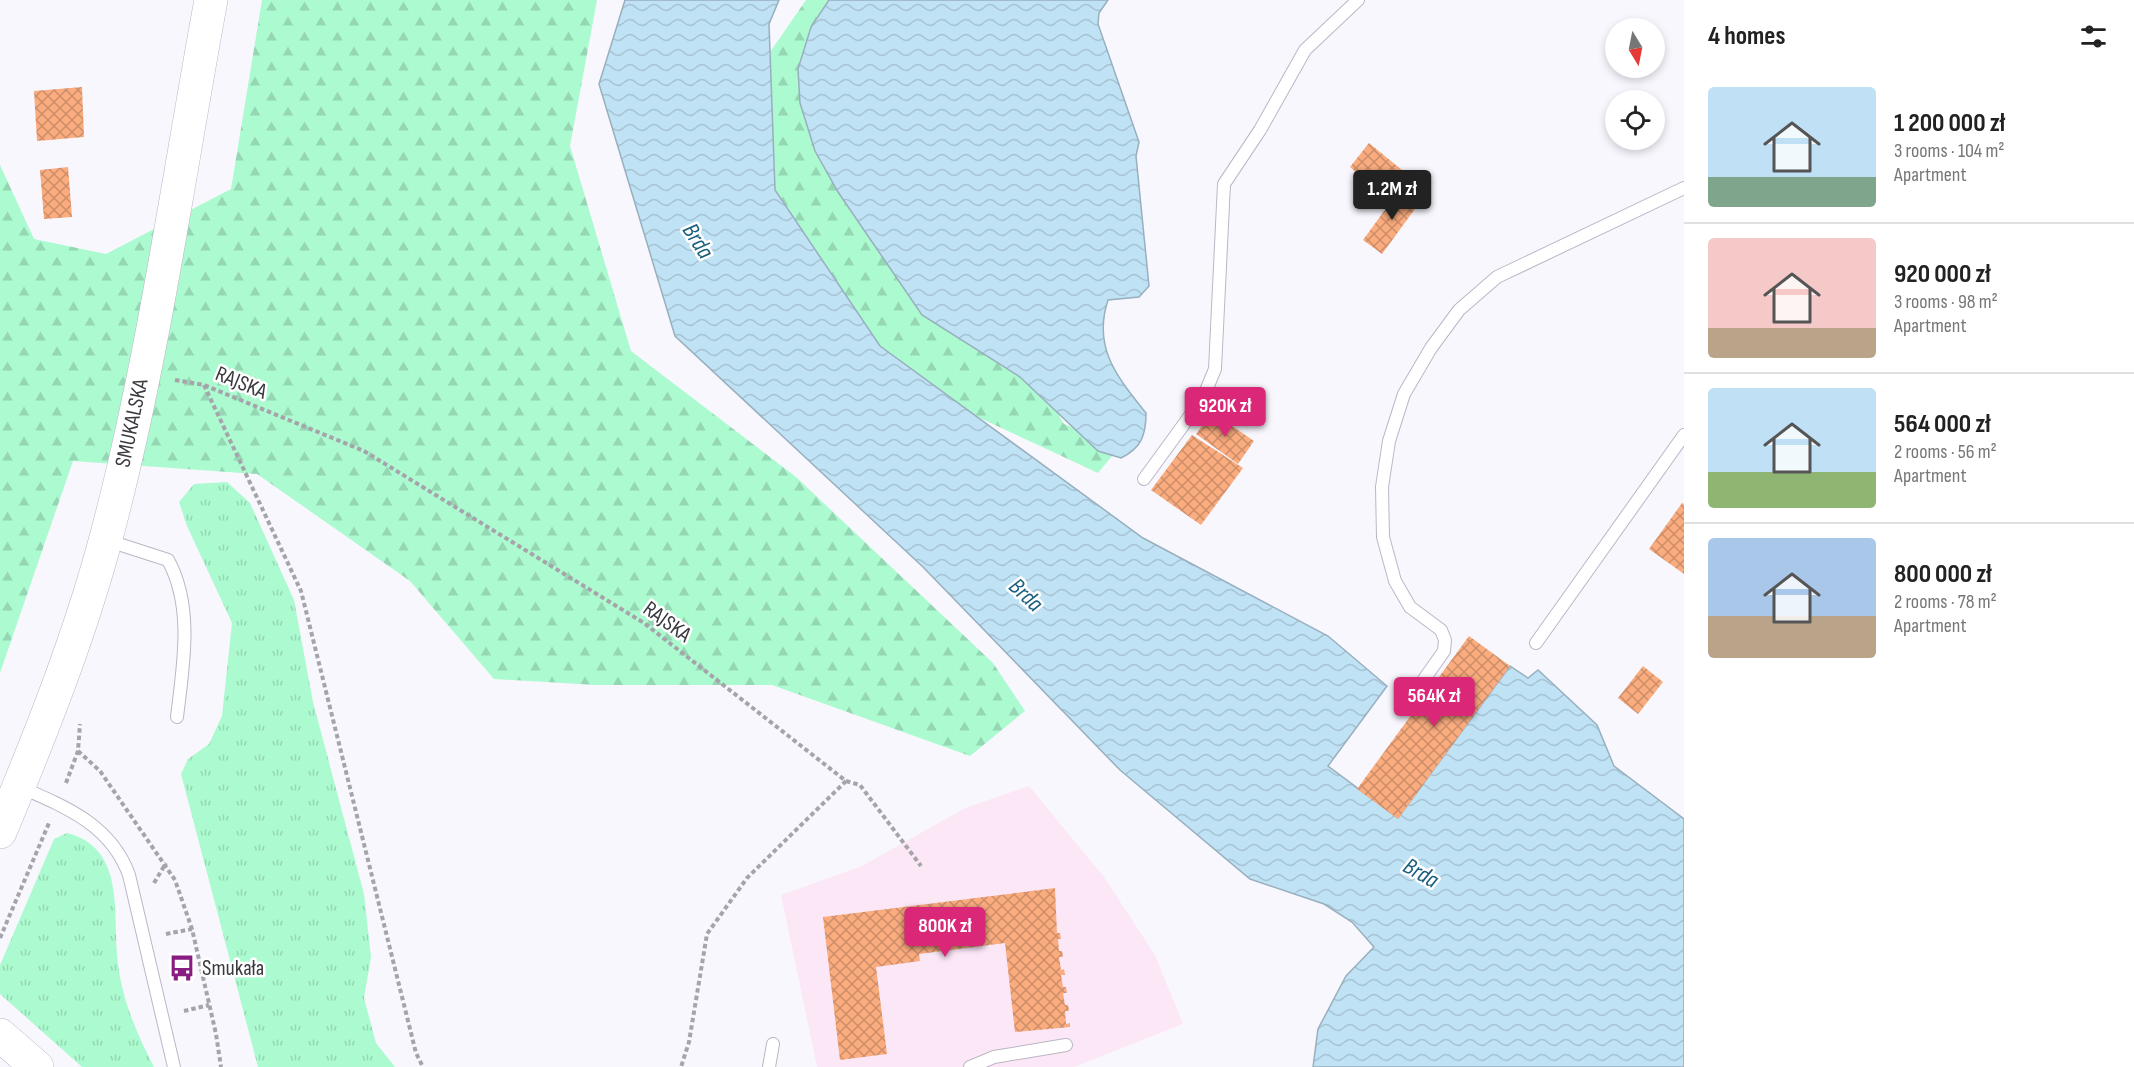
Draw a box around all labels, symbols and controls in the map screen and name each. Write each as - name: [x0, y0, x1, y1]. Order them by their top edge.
- north arrow: [1605, 18, 1665, 78]
- map controls: [1605, 18, 1665, 150]
- icon: filters: [2077, 20, 2110, 53]
- text: 4 homes: [1708, 21, 1785, 52]
- button: locate: [1605, 90, 1665, 150]
- text: 1 200 000 zł: [1894, 108, 2005, 139]
- icon: home: [1756, 111, 1828, 183]
- text: 3 rooms · 104 m²: [1894, 139, 2004, 163]
- text: Apartment: [1894, 163, 1967, 187]
- pin: 1.2M zł: [1337, 170, 1447, 221]
- text: 1.2M zł: [1367, 177, 1417, 201]
- water label: Brda: [676, 218, 720, 264]
- text: 920 000 zł: [1894, 259, 1991, 290]
- icon: home: [1756, 262, 1828, 334]
- text: 3 rooms · 98 m²: [1894, 290, 1998, 314]
- text: Apartment: [1894, 314, 1967, 338]
- street label: RAJSKA: [211, 361, 271, 406]
- street label: SMUKALSKA: [109, 376, 155, 470]
- pin: 920K zł: [1170, 387, 1280, 438]
- text: 920K zł: [1199, 394, 1251, 418]
- text: 564 000 zł: [1894, 409, 1991, 440]
- icon: home: [1756, 412, 1828, 484]
- text: 2 rooms · 56 m²: [1894, 440, 1997, 464]
- text: Apartment: [1894, 464, 1967, 488]
- text: 800 000 zł: [1894, 559, 1992, 590]
- icon: home: [1756, 562, 1828, 634]
- water label: Brda: [1003, 572, 1049, 618]
- text: 2 rooms · 78 m²: [1894, 590, 1997, 614]
- street label: RAJSKA: [638, 595, 697, 649]
- text: Apartment: [1894, 614, 1967, 638]
- pin: 564K zł: [1379, 677, 1489, 728]
- text: 564K zł: [1408, 684, 1460, 708]
- water label: Brda: [1398, 851, 1444, 895]
- pin: 800K zł: [890, 907, 1000, 958]
- text: 800K zł: [918, 914, 972, 938]
- bus stop icon: Smukała: [167, 953, 197, 983]
- place label: Smukała: [202, 955, 264, 982]

